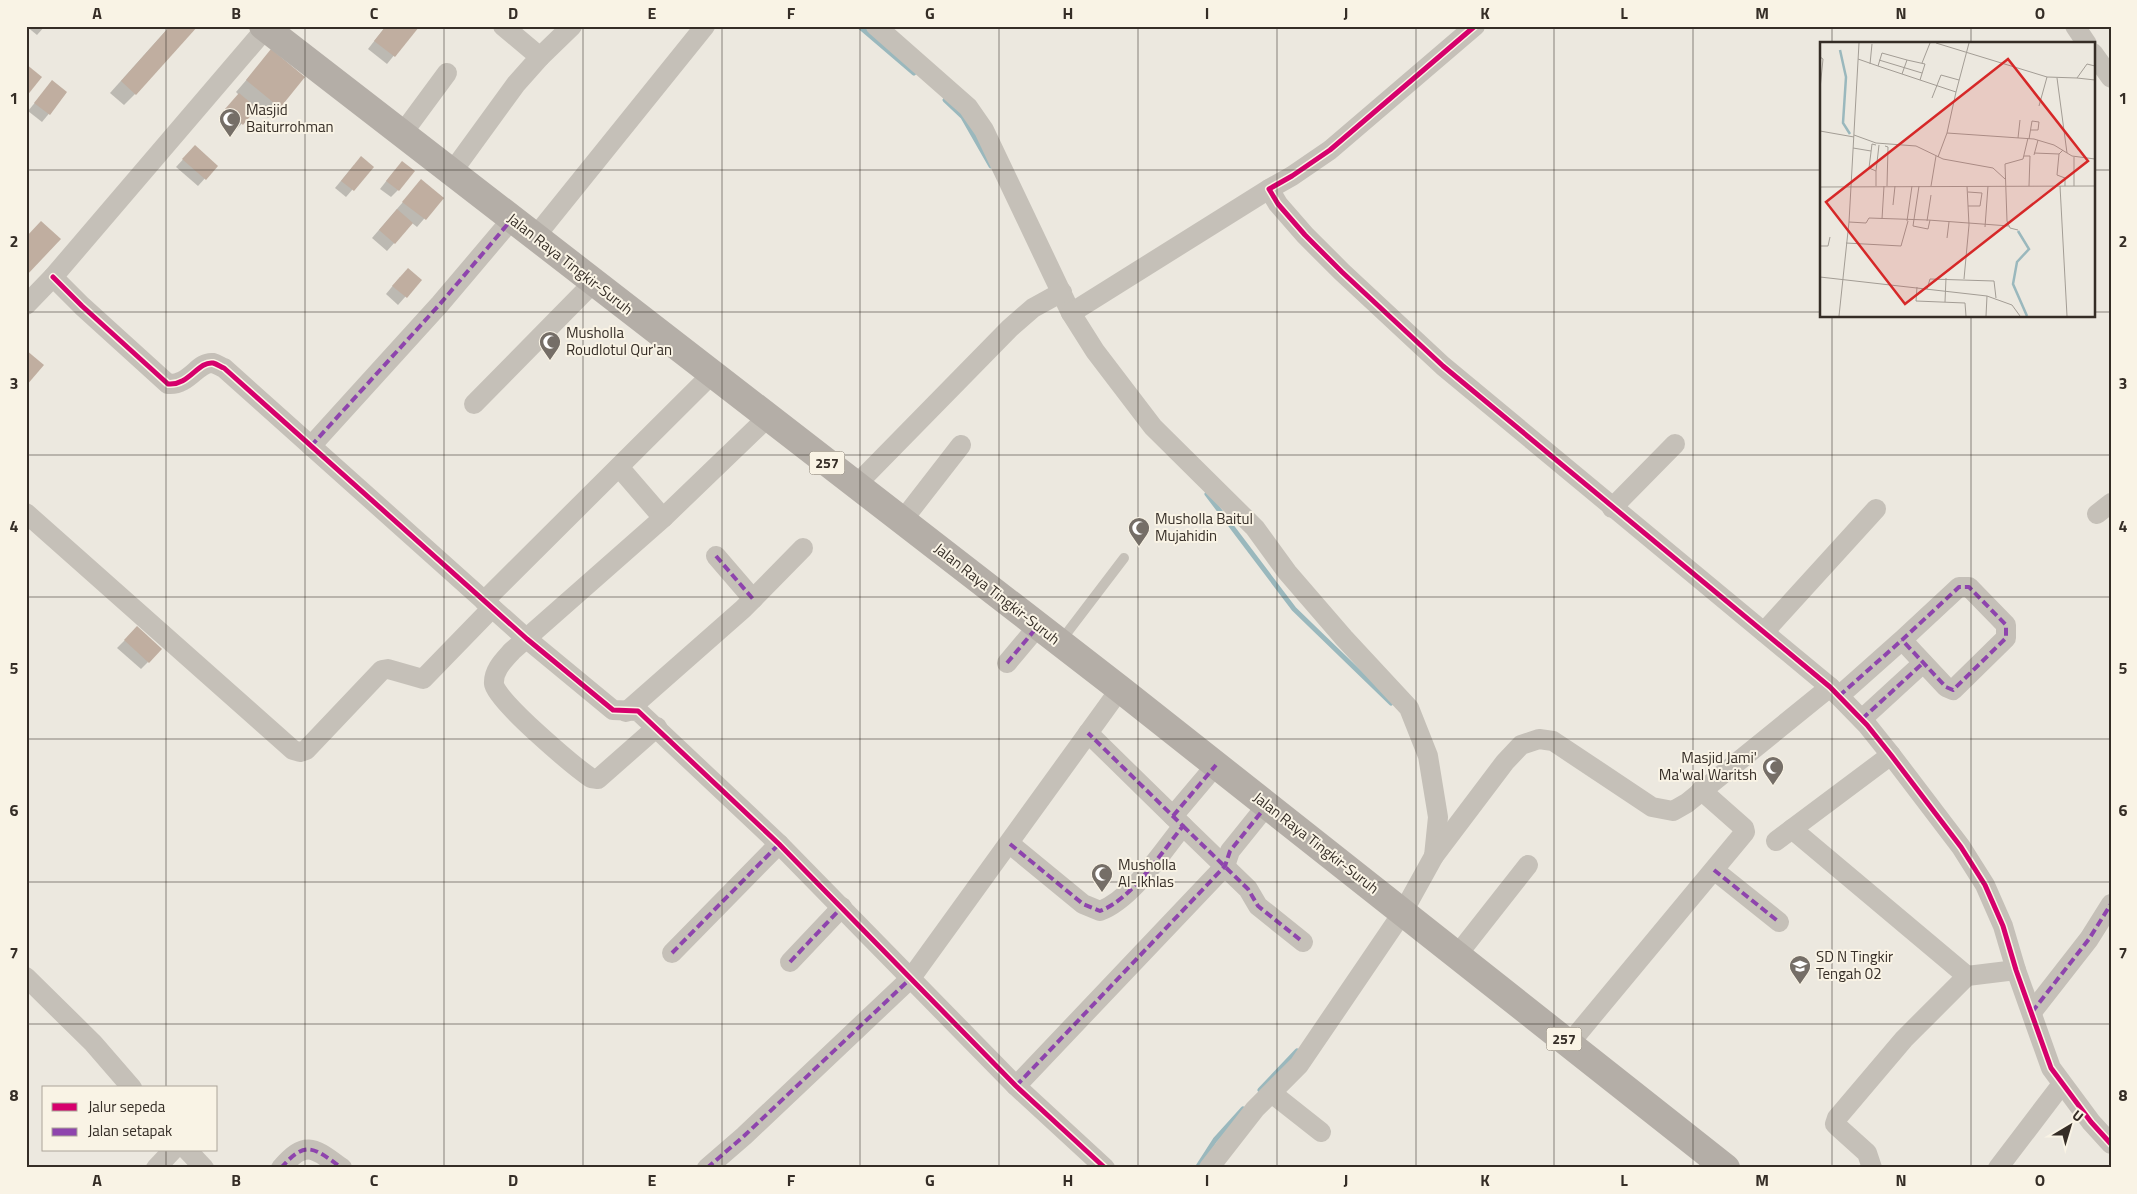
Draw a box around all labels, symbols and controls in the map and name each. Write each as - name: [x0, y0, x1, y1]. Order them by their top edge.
- text: A: [92, 1, 102, 25]
- text: B: [231, 1, 241, 25]
- text: C: [370, 1, 379, 25]
- text: D: [508, 1, 518, 25]
- text: E: [648, 1, 657, 25]
- text: F: [787, 1, 796, 25]
- text: G: [925, 1, 935, 25]
- text: H: [1063, 1, 1073, 25]
- text: I: [1205, 1, 1209, 25]
- text: J: [1344, 1, 1348, 25]
- text: K: [1480, 1, 1490, 25]
- text: L: [1620, 1, 1628, 25]
- text: M: [1755, 1, 1769, 25]
- text: N: [1895, 1, 1907, 25]
- text: O: [2035, 1, 2045, 25]
- inset map: [1820, 42, 2094, 318]
- text: 1: [10, 86, 18, 110]
- text: 1: [2119, 86, 2127, 110]
- place label: Masjid Baiturrohman: [246, 98, 334, 138]
- mosque icon: Masjid Baiturrohman: [218, 107, 242, 138]
- street label: Jalan Raya Tingkir-Suruh: [502, 207, 638, 320]
- text: 2: [10, 229, 18, 253]
- text: 2: [2119, 229, 2127, 253]
- place label: Musholla Roudlotul Qur'an: [566, 321, 672, 361]
- mosque icon: Musholla Roudlotul Qur'an: [538, 330, 562, 361]
- text: 3: [10, 371, 18, 395]
- text: 3: [2119, 371, 2127, 395]
- road number: 257: [810, 452, 844, 474]
- place label: Musholla Baitul Mujahidin: [1155, 507, 1253, 547]
- text: 4: [10, 514, 19, 538]
- text: 4: [2119, 514, 2128, 538]
- mosque icon: Musholla Baitul Mujahidin: [1127, 516, 1151, 547]
- street label: Jalan Raya Tingkir-Suruh: [929, 537, 1065, 650]
- text: 5: [10, 656, 19, 680]
- text: 5: [2119, 656, 2128, 680]
- place label: Masjid Jami' Ma'wal Waritsh: [1659, 746, 1757, 786]
- mosque icon: Masjid Jami' Ma'wal Waritsh: [1761, 755, 1785, 786]
- street label: Jalan Raya Tingkir-Suruh: [1248, 786, 1384, 899]
- text: 6: [10, 798, 19, 822]
- text: 6: [2119, 798, 2128, 822]
- place label: Musholla Al-Ikhlas: [1118, 853, 1176, 893]
- mosque icon: Musholla Al-Ikhlas: [1090, 862, 1114, 893]
- text: 7: [10, 941, 18, 965]
- text: 7: [2119, 941, 2127, 965]
- place label: SD N Tingkir Tengah 02: [1816, 945, 1893, 985]
- school or university icon: SD N Tingkir Tengah 02: [1788, 954, 1812, 985]
- road number: 257: [1546, 1028, 1582, 1050]
- text: 8: [10, 1083, 19, 1107]
- text: 8: [2119, 1083, 2128, 1107]
- legend: [42, 1086, 218, 1152]
- text: Jalur sepeda: [88, 1095, 166, 1118]
- north arrow: [2044, 1102, 2094, 1152]
- text: U: [2068, 1104, 2088, 1126]
- text: Jalan setapak: [88, 1119, 172, 1142]
- text: A: [92, 1168, 102, 1192]
- text: B: [231, 1168, 241, 1192]
- text: C: [370, 1168, 379, 1192]
- text: D: [508, 1168, 518, 1192]
- text: E: [648, 1168, 657, 1192]
- text: F: [787, 1168, 796, 1192]
- text: G: [925, 1168, 935, 1192]
- text: H: [1063, 1168, 1073, 1192]
- text: I: [1205, 1168, 1209, 1192]
- text: J: [1344, 1168, 1348, 1192]
- text: K: [1480, 1168, 1490, 1192]
- text: L: [1620, 1168, 1628, 1192]
- text: M: [1755, 1168, 1769, 1192]
- text: N: [1895, 1168, 1907, 1192]
- text: O: [2035, 1168, 2045, 1192]

